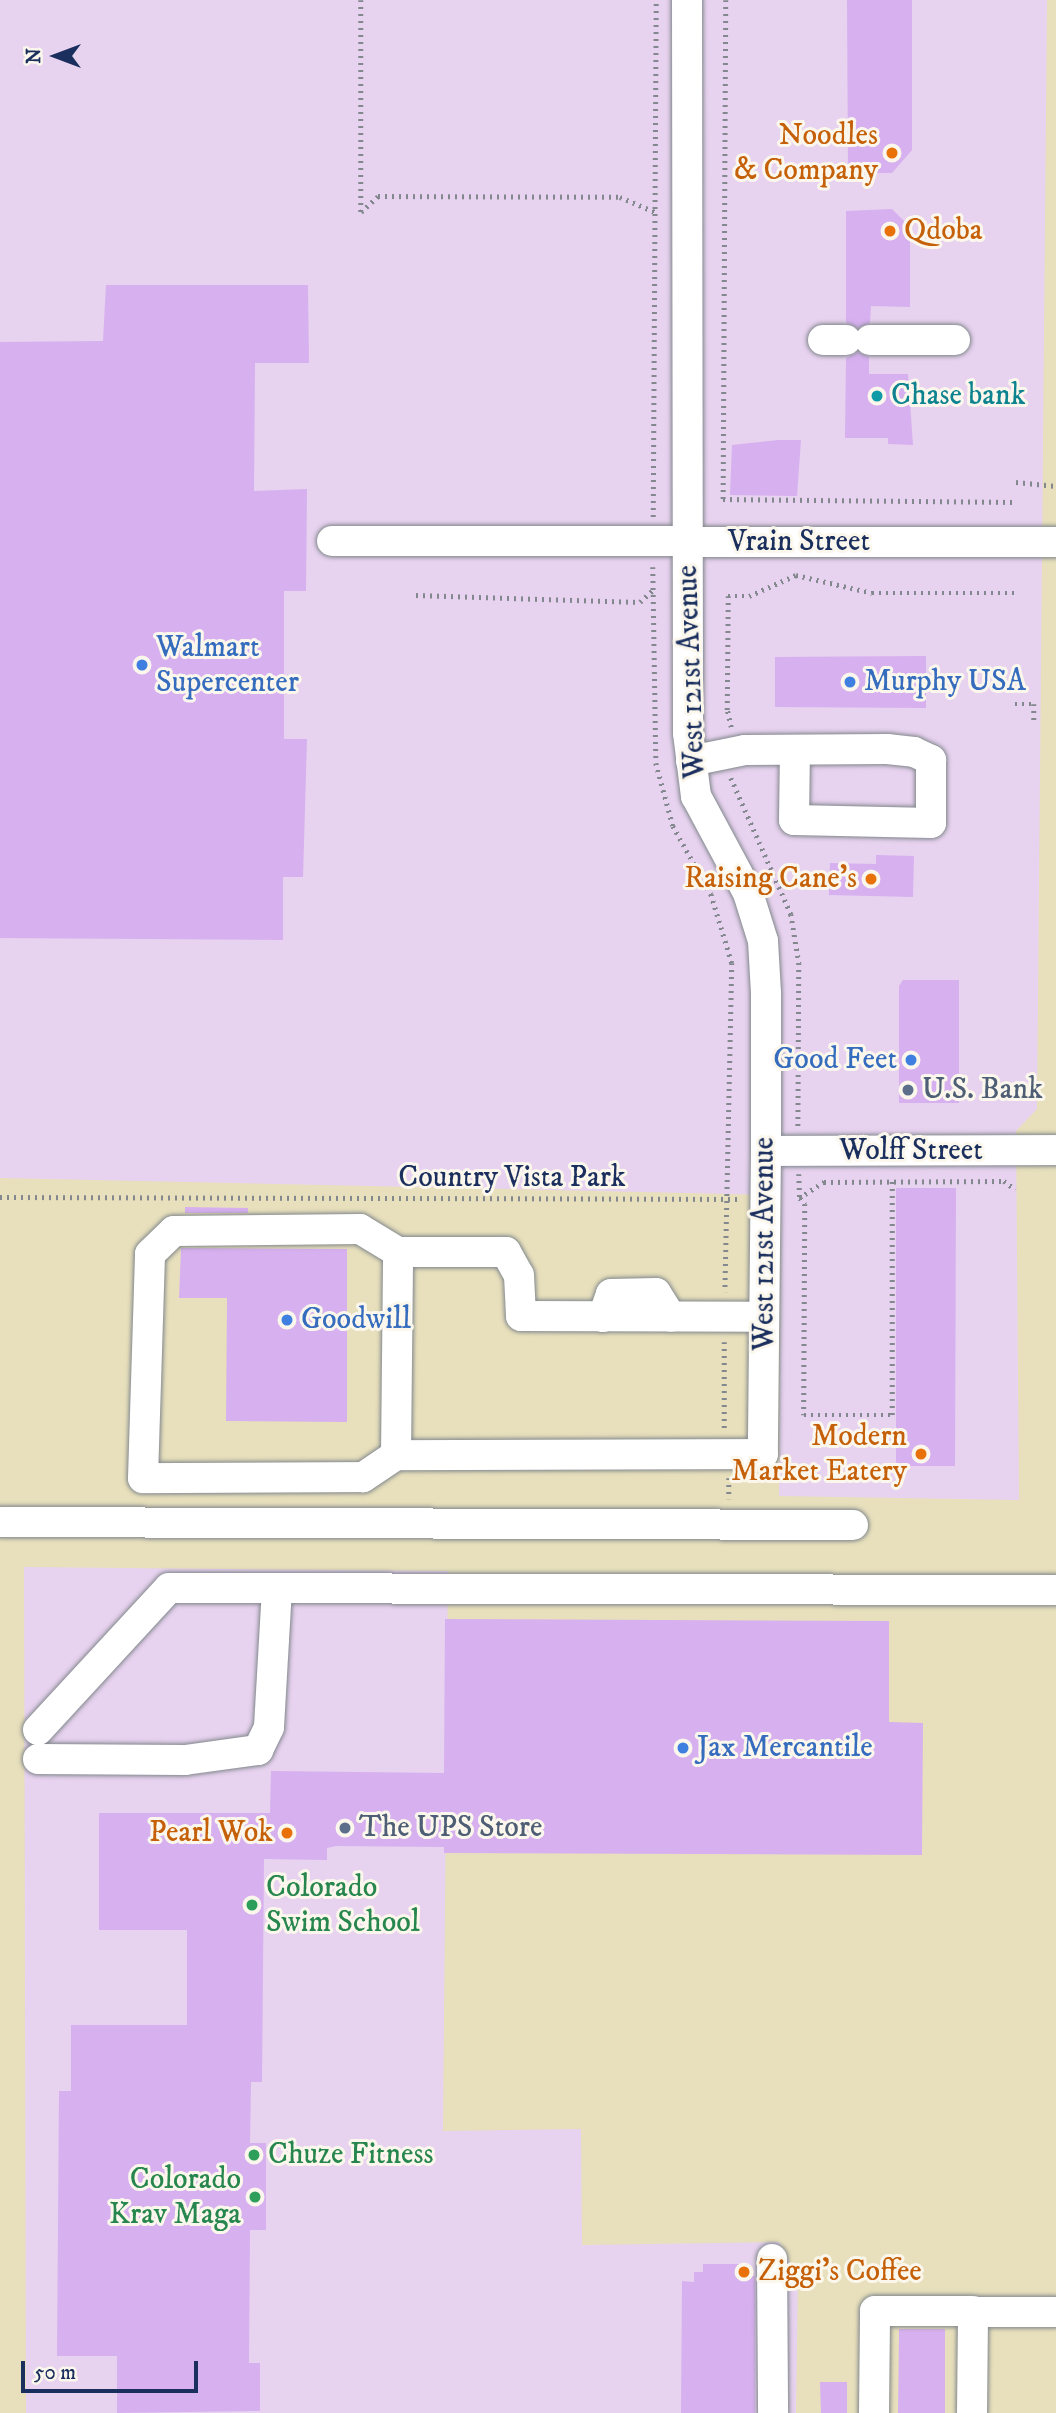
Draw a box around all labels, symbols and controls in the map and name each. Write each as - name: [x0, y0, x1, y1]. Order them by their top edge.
- north arrow: [21, 21, 91, 91]
- text: N: [23, 48, 46, 64]
- place label: Noodles & Company: [734, 118, 878, 188]
- marker: Noodles & Company: [884, 145, 900, 161]
- place label: Qdoba: [904, 213, 983, 249]
- marker: Qdoba: [882, 223, 898, 239]
- place label: Chase bank: [891, 378, 1026, 414]
- marker: Chase bank: [869, 388, 885, 404]
- street label: Vrain Street: [728, 524, 870, 560]
- street label: West 121st Avenue: [670, 565, 714, 779]
- place label: Walmart Supercenter: [156, 630, 299, 700]
- marker: Walmart Supercenter: [134, 657, 150, 673]
- place label: Murphy USA: [864, 664, 1026, 700]
- marker: Murphy USA: [842, 674, 858, 690]
- place label: Raising Cane's: [684, 861, 857, 897]
- marker: Raising Cane's: [863, 871, 879, 887]
- place label: Good Feet: [773, 1042, 897, 1078]
- marker: Good Feet: [903, 1052, 919, 1068]
- place label: U.S. Bank: [922, 1072, 1043, 1108]
- marker: U.S. Bank: [900, 1082, 916, 1098]
- street label: Wolff Street: [839, 1133, 983, 1169]
- street label: West 121st Avenue: [747, 1137, 783, 1351]
- street label: Country Vista Park: [398, 1160, 626, 1196]
- place label: Goodwill: [301, 1302, 411, 1338]
- marker: Goodwill: [279, 1312, 295, 1328]
- place label: Modern Market Eatery: [731, 1419, 907, 1490]
- marker: Modern Market Eatery: [913, 1446, 929, 1462]
- place label: Jax Mercantile: [697, 1730, 873, 1766]
- marker: Jax Mercantile: [675, 1740, 691, 1756]
- place label: The UPS Store: [359, 1810, 542, 1846]
- place label: Pearl Wok: [149, 1815, 273, 1851]
- marker: The UPS Store: [337, 1820, 353, 1836]
- marker: Pearl Wok: [279, 1825, 295, 1841]
- place label: Colorado Swim School: [266, 1870, 420, 1940]
- marker: Colorado Swim School: [244, 1897, 260, 1913]
- place label: Chuze Fitness: [268, 2137, 433, 2173]
- marker: Chuze Fitness: [246, 2147, 262, 2163]
- place label: Colorado Krav Maga: [109, 2162, 241, 2232]
- marker: Colorado Krav Maga: [247, 2189, 263, 2205]
- place label: Ziggi's Coffee: [758, 2254, 922, 2290]
- marker: Ziggi's Coffee: [736, 2264, 752, 2280]
- scale bar: [24, 2346, 201, 2390]
- text: 50 m: [34, 2360, 76, 2386]

